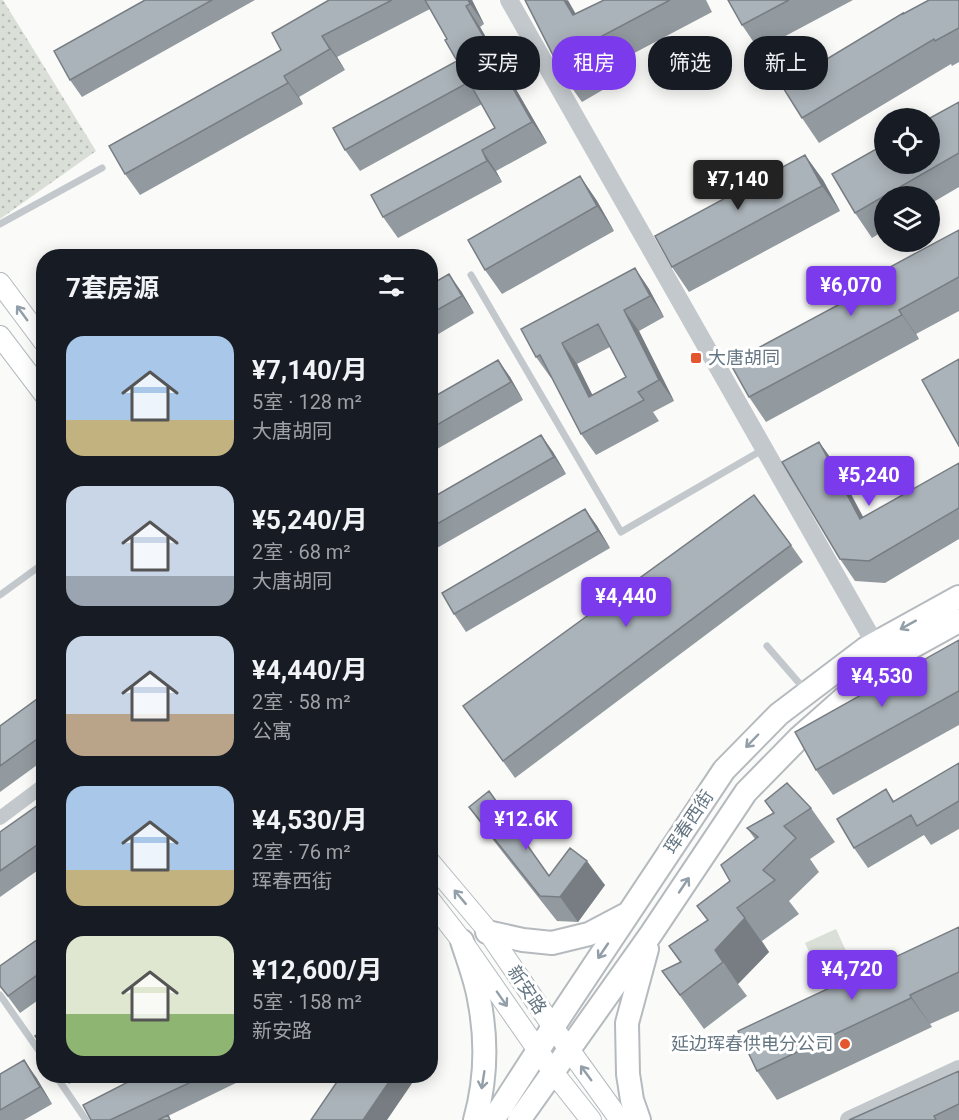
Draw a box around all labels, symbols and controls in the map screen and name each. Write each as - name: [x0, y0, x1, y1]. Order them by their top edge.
- chip: 买房: [456, 36, 540, 90]
- chip: 租房: [552, 36, 636, 90]
- chip: 筛选: [648, 36, 732, 90]
- chip: 新上: [744, 36, 828, 90]
- map controls: [874, 108, 940, 252]
- button: locate: [874, 108, 940, 174]
- pin: ¥7,140: [689, 160, 787, 211]
- text: ¥7,140: [707, 167, 769, 191]
- button: layers: [874, 186, 940, 252]
- pin: ¥6,070: [802, 266, 900, 317]
- icon: filters: [375, 269, 408, 302]
- text: 7套房源: [66, 273, 159, 303]
- text: ¥6,070: [820, 273, 882, 297]
- one-way arrow: [16, 305, 28, 321]
- place label: 大唐胡同: [708, 347, 780, 368]
- marker: 大唐胡同: [689, 351, 703, 365]
- text: ¥7,140/月: [252, 355, 368, 385]
- icon: home: [114, 360, 186, 432]
- text: 5室 · 128 m²: [252, 390, 362, 414]
- text: 大唐胡同: [252, 419, 332, 443]
- pin: ¥5,240: [820, 456, 918, 507]
- text: ¥5,240: [838, 463, 900, 487]
- text: ¥5,240/月: [252, 505, 368, 535]
- icon: home: [114, 510, 186, 582]
- text: 2室 · 68 m²: [252, 540, 351, 564]
- text: 大唐胡同: [252, 569, 332, 593]
- pin: ¥4,440: [577, 577, 675, 628]
- text: ¥4,440: [595, 584, 657, 608]
- one-way arrow: [900, 619, 917, 631]
- text: ¥4,440/月: [252, 655, 368, 685]
- pin: ¥4,530: [833, 657, 931, 708]
- icon: home: [114, 660, 186, 732]
- text: ¥4,530: [851, 664, 913, 688]
- text: 2室 · 58 m²: [252, 690, 351, 714]
- text: 公寓: [252, 719, 292, 743]
- one-way arrow: [745, 734, 759, 749]
- street label: 珲春西街: [660, 786, 717, 857]
- pin: ¥12.6K: [477, 800, 575, 851]
- text: ¥4,530/月: [252, 805, 368, 835]
- text: ¥12.6K: [494, 807, 558, 831]
- icon: home: [114, 810, 186, 882]
- text: 2室 · 76 m²: [252, 840, 351, 864]
- text: 珲春西街: [252, 869, 332, 893]
- one-way arrow: [678, 877, 690, 894]
- one-way arrow: [453, 889, 466, 905]
- one-way arrow: [597, 942, 609, 959]
- pin: ¥4,720: [803, 950, 901, 1001]
- text: ¥12,600/月: [252, 955, 383, 985]
- text: ¥4,720: [821, 957, 883, 981]
- icon: home: [114, 960, 186, 1032]
- street label: 新安路: [504, 961, 551, 1018]
- text: 5室 · 158 m²: [252, 990, 362, 1014]
- one-way arrow: [496, 990, 508, 1006]
- text: 新安路: [252, 1019, 312, 1043]
- place label: 延边珲春供电分公司: [671, 1033, 833, 1054]
- marker: 延边珲春供电分公司: [838, 1037, 852, 1051]
- one-way arrow: [579, 1065, 592, 1081]
- one-way arrow: [477, 1070, 488, 1090]

